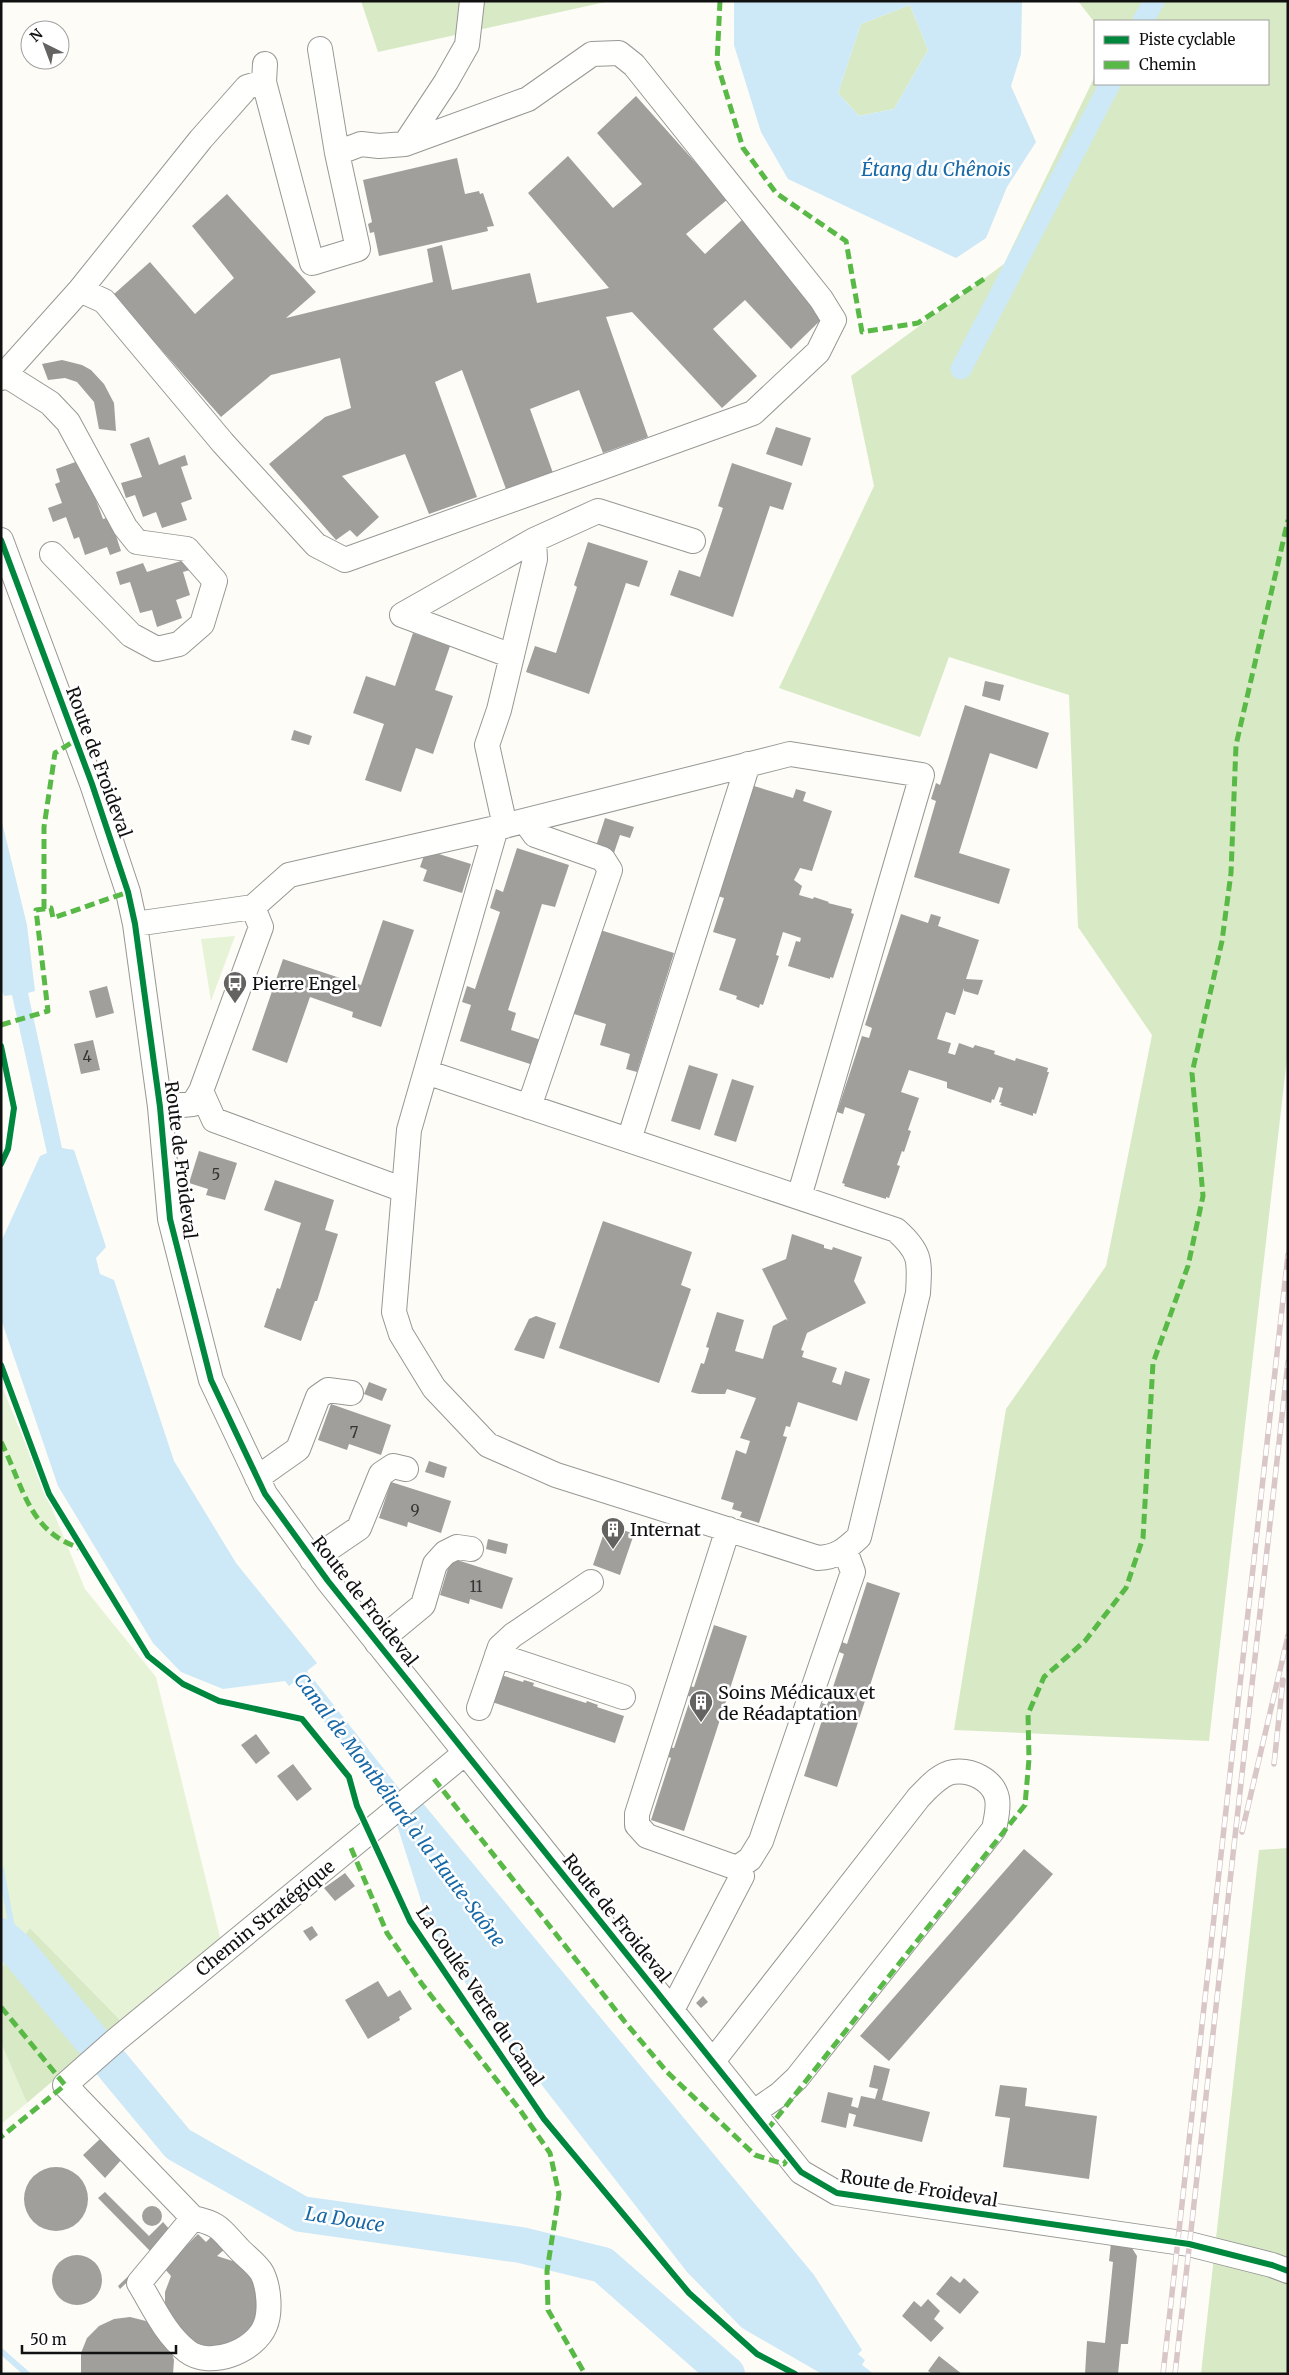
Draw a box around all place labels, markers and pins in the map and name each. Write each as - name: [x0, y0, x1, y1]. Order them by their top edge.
- bus stop icon: Pierre Engel: [222, 970, 248, 1004]
- place label: Pierre Engel: [252, 972, 357, 995]
- building icon: Internat: [600, 1516, 626, 1550]
- place label: Internat: [630, 1518, 701, 1541]
- place label: Soins Médicaux et de Réadaptation: [718, 1681, 875, 1725]
- building icon: Soins Médicaux et de Réadaptation: [688, 1689, 714, 1723]

